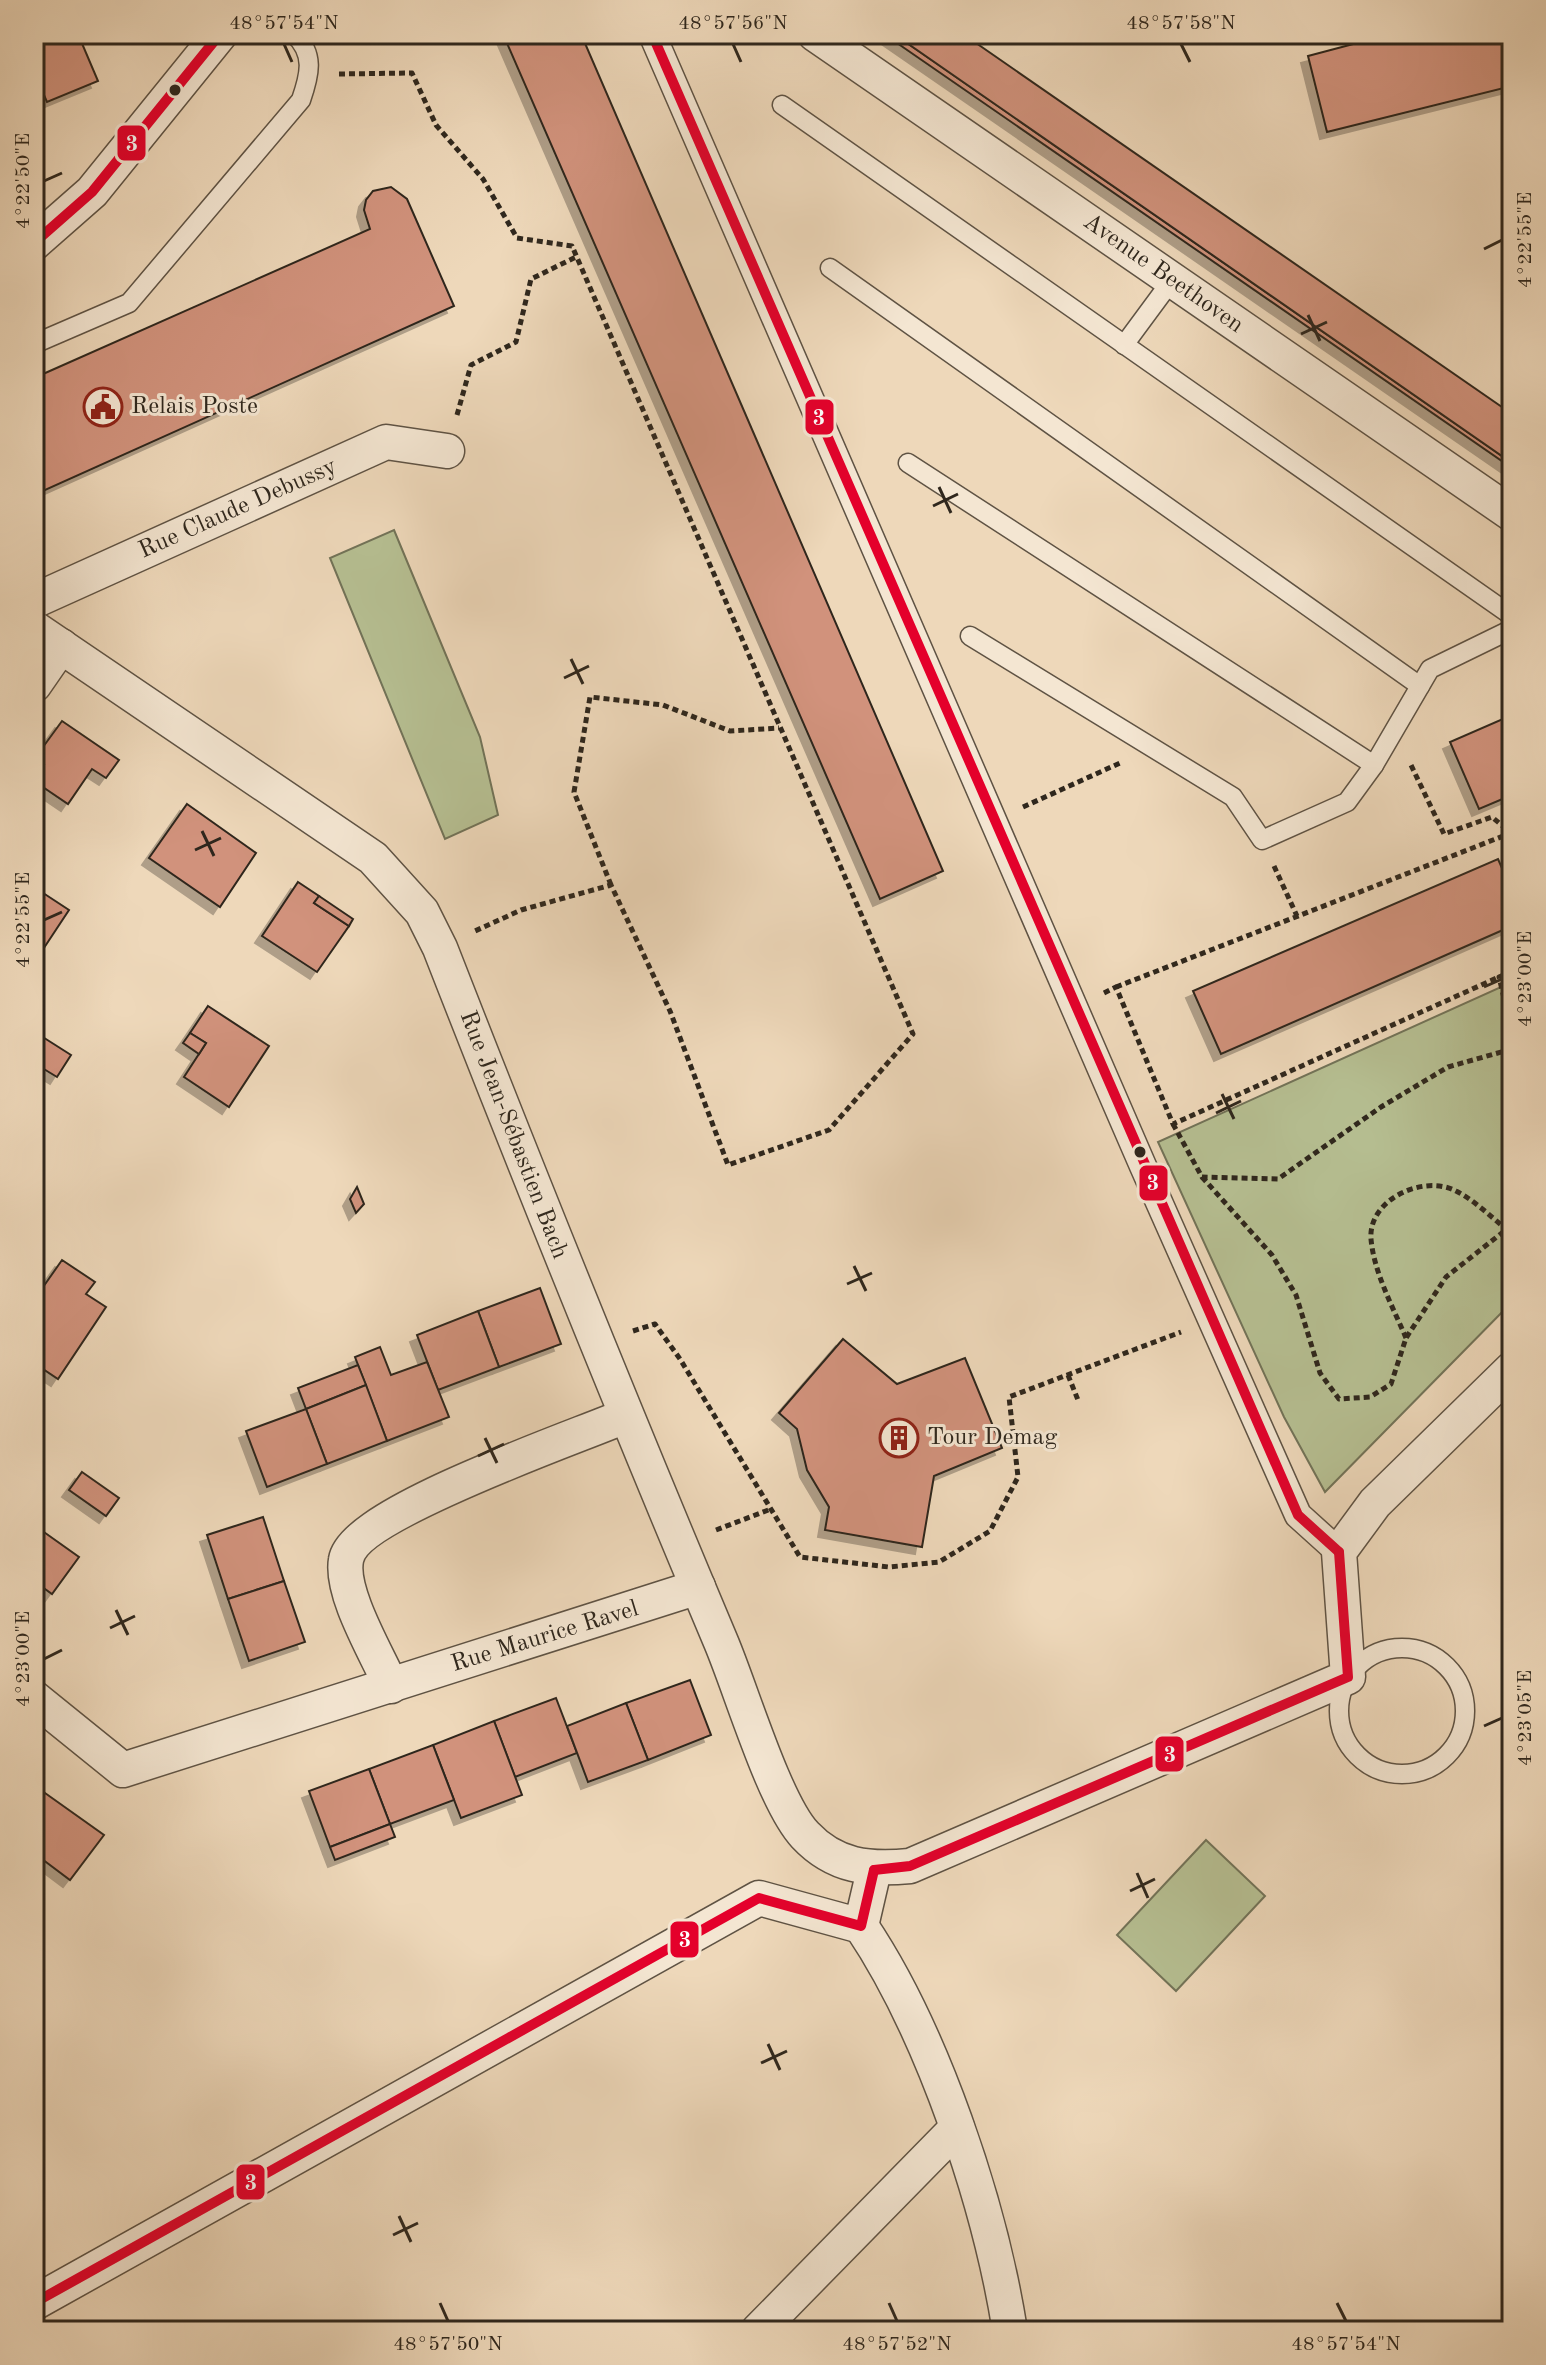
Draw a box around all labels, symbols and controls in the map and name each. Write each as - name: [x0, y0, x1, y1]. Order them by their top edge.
- text: 48°57'54"N: [229, 14, 339, 34]
- text: 48°57'56"N: [678, 14, 788, 34]
- text: 48°57'58"N: [1126, 14, 1236, 34]
- unlabelled marker: [167, 82, 183, 98]
- line badge: 3: [116, 124, 147, 162]
- text: 4°22'50"E: [14, 133, 34, 229]
- text: 3: [126, 134, 138, 156]
- text: 4°22'55"E: [1516, 192, 1536, 288]
- street label: Avenue Beethoven: [1078, 210, 1248, 338]
- public building icon: Relais Poste: [82, 386, 124, 428]
- place label: Relais Poste: [131, 395, 258, 419]
- line badge: 3: [804, 398, 835, 436]
- text: 3: [813, 408, 825, 430]
- street label: Rue Claude Debussy: [136, 454, 341, 563]
- text: 4°22'55"E: [14, 872, 34, 968]
- text: 4°23'00"E: [1516, 931, 1536, 1027]
- street label: Rue Jean-Sébastien Bach: [455, 1008, 571, 1262]
- unlabelled marker: [1132, 1144, 1148, 1160]
- line badge: 3: [1138, 1164, 1169, 1202]
- text: 3: [1147, 1173, 1159, 1195]
- building icon: Tour Demag: [878, 1417, 920, 1459]
- place label: Tour Demag: [927, 1426, 1057, 1450]
- street label: Rue Maurice Ravel: [449, 1597, 641, 1677]
- text: 4°23'00"E: [14, 1611, 34, 1707]
- text: 4°23'05"E: [1516, 1670, 1536, 1766]
- line badge: 3: [1154, 1735, 1185, 1773]
- text: 3: [1164, 1745, 1176, 1767]
- line badge: 3: [669, 1920, 700, 1959]
- text: 3: [679, 1930, 691, 1952]
- line badge: 3: [235, 2163, 266, 2201]
- text: 3: [245, 2173, 257, 2195]
- text: 48°57'50"N: [393, 2335, 503, 2355]
- text: 48°57'52"N: [842, 2335, 952, 2355]
- text: 48°57'54"N: [1291, 2335, 1401, 2355]

